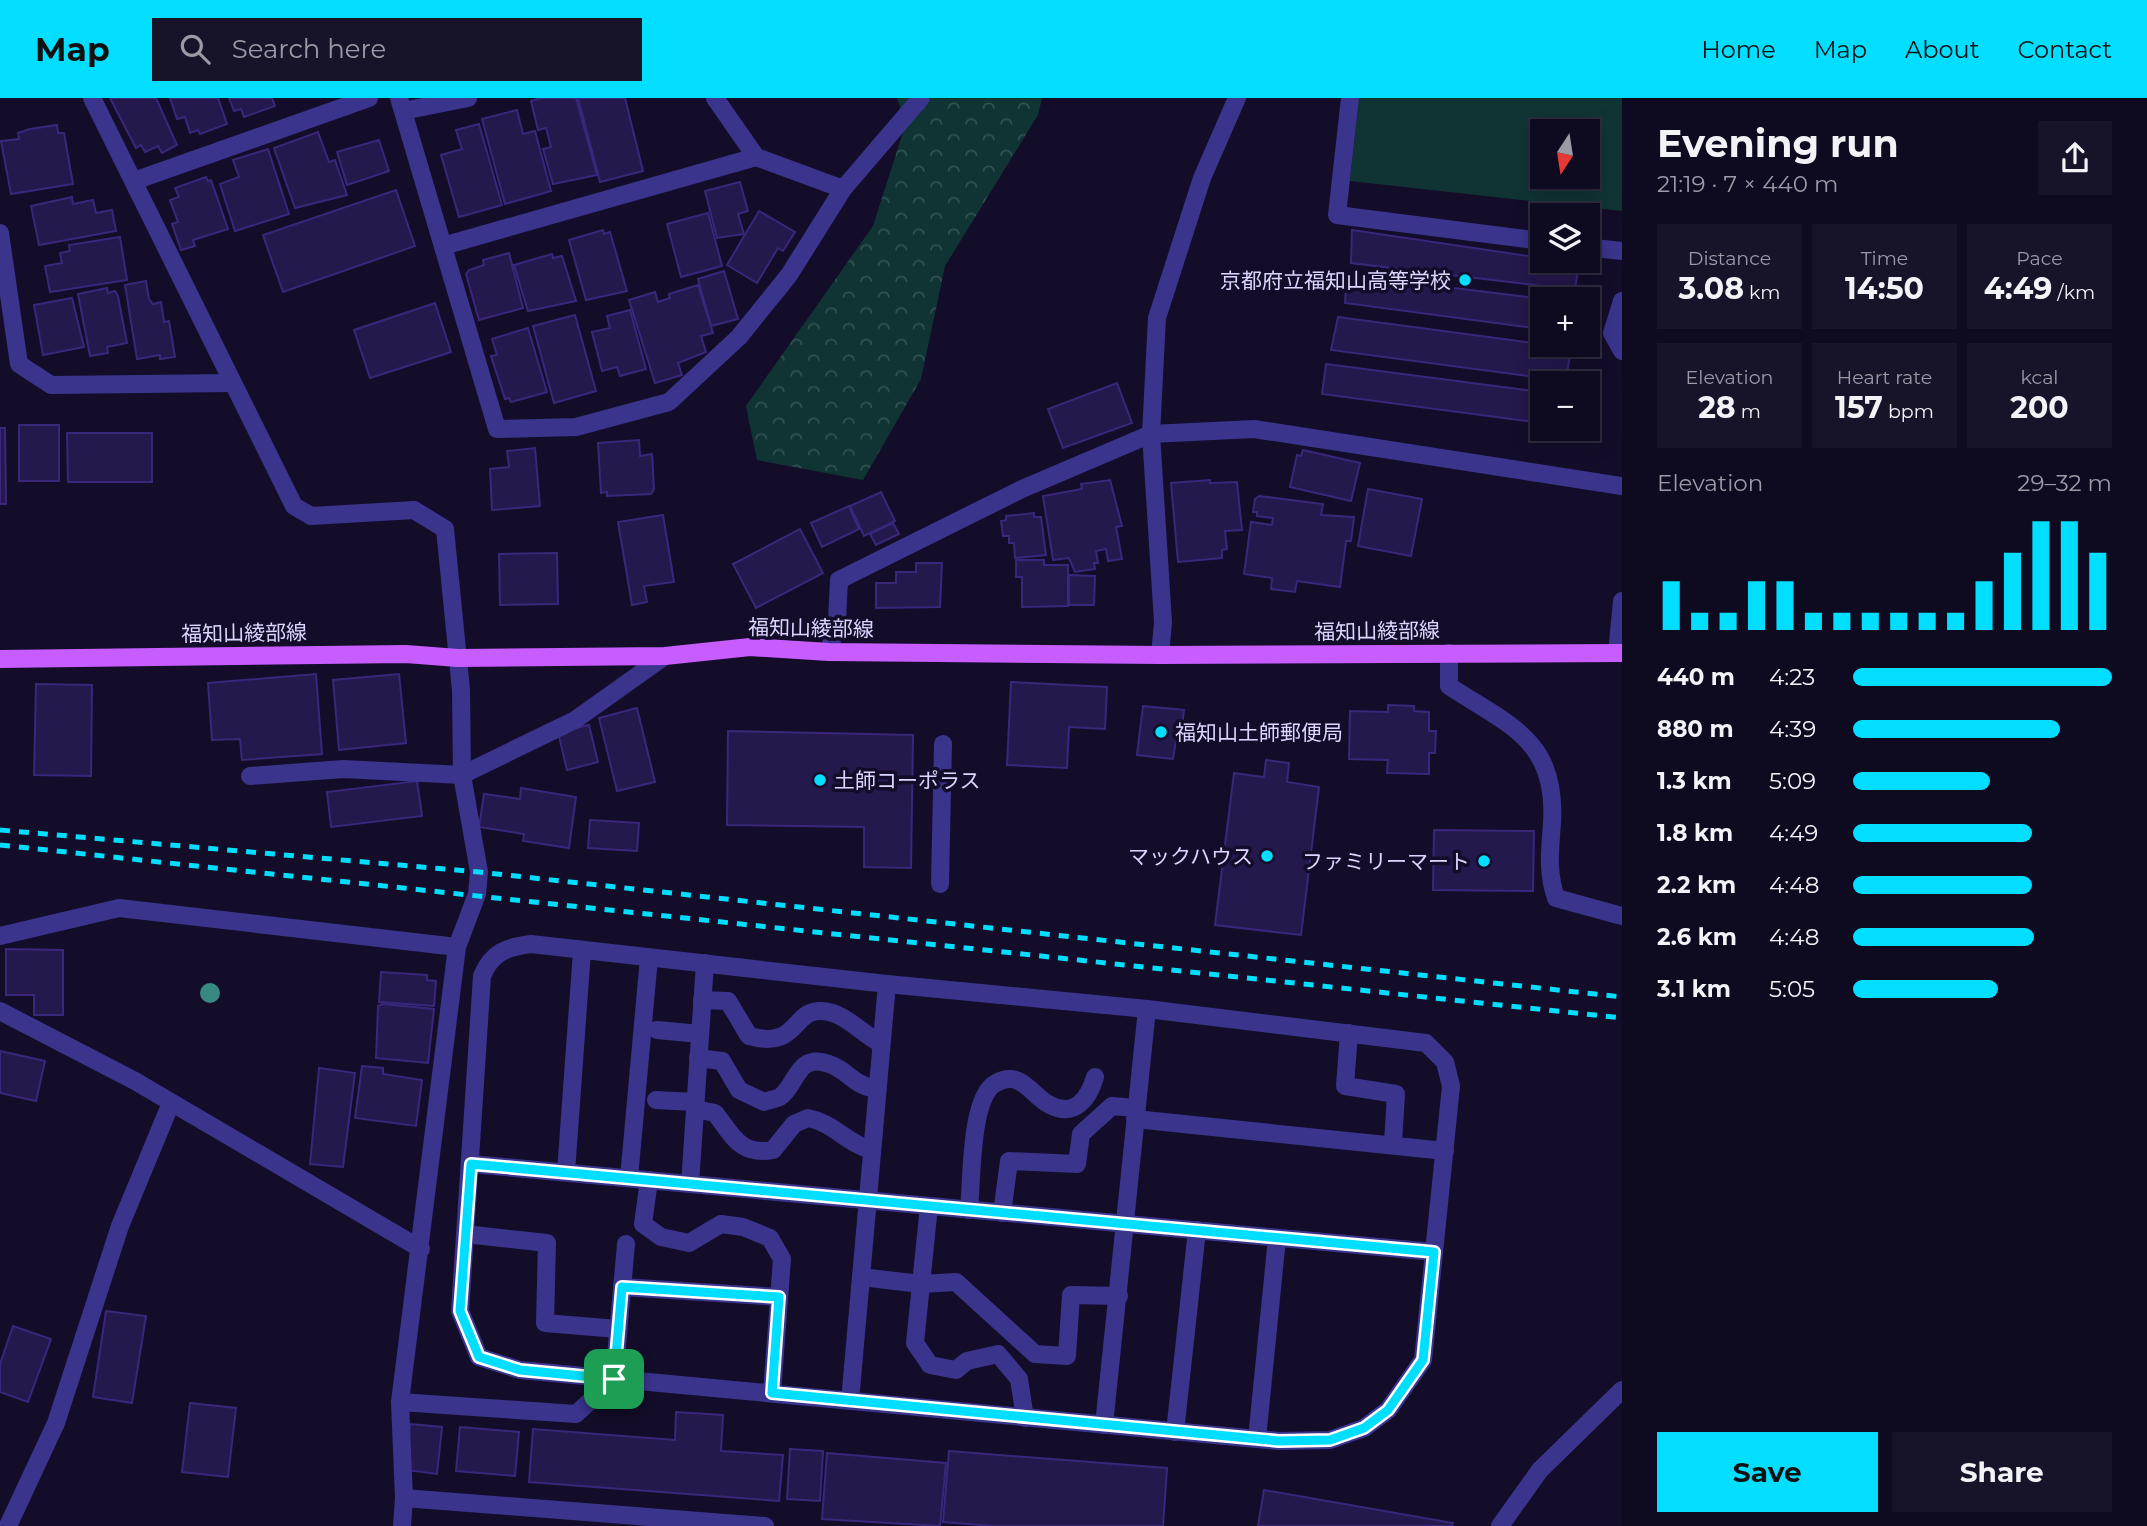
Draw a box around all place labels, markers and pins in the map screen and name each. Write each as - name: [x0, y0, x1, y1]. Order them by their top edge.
- place label: 京都府立福知山高等学校: [1220, 268, 1451, 293]
- marker: 京都府立福知山高等学校: [1457, 272, 1473, 288]
- place label: 福知山土師郵便局: [1175, 720, 1343, 745]
- marker: 福知山土師郵便局: [1153, 724, 1169, 740]
- place label: 土師コーポラス: [834, 768, 981, 793]
- marker: 土師コーポラス: [812, 772, 828, 788]
- place label: マックハウス: [1128, 844, 1253, 869]
- marker: マックハウス: [1259, 848, 1275, 864]
- place label: ファミリーマート: [1302, 849, 1470, 874]
- marker: ファミリーマート: [1476, 853, 1492, 869]
- pin: [584, 1349, 644, 1409]

